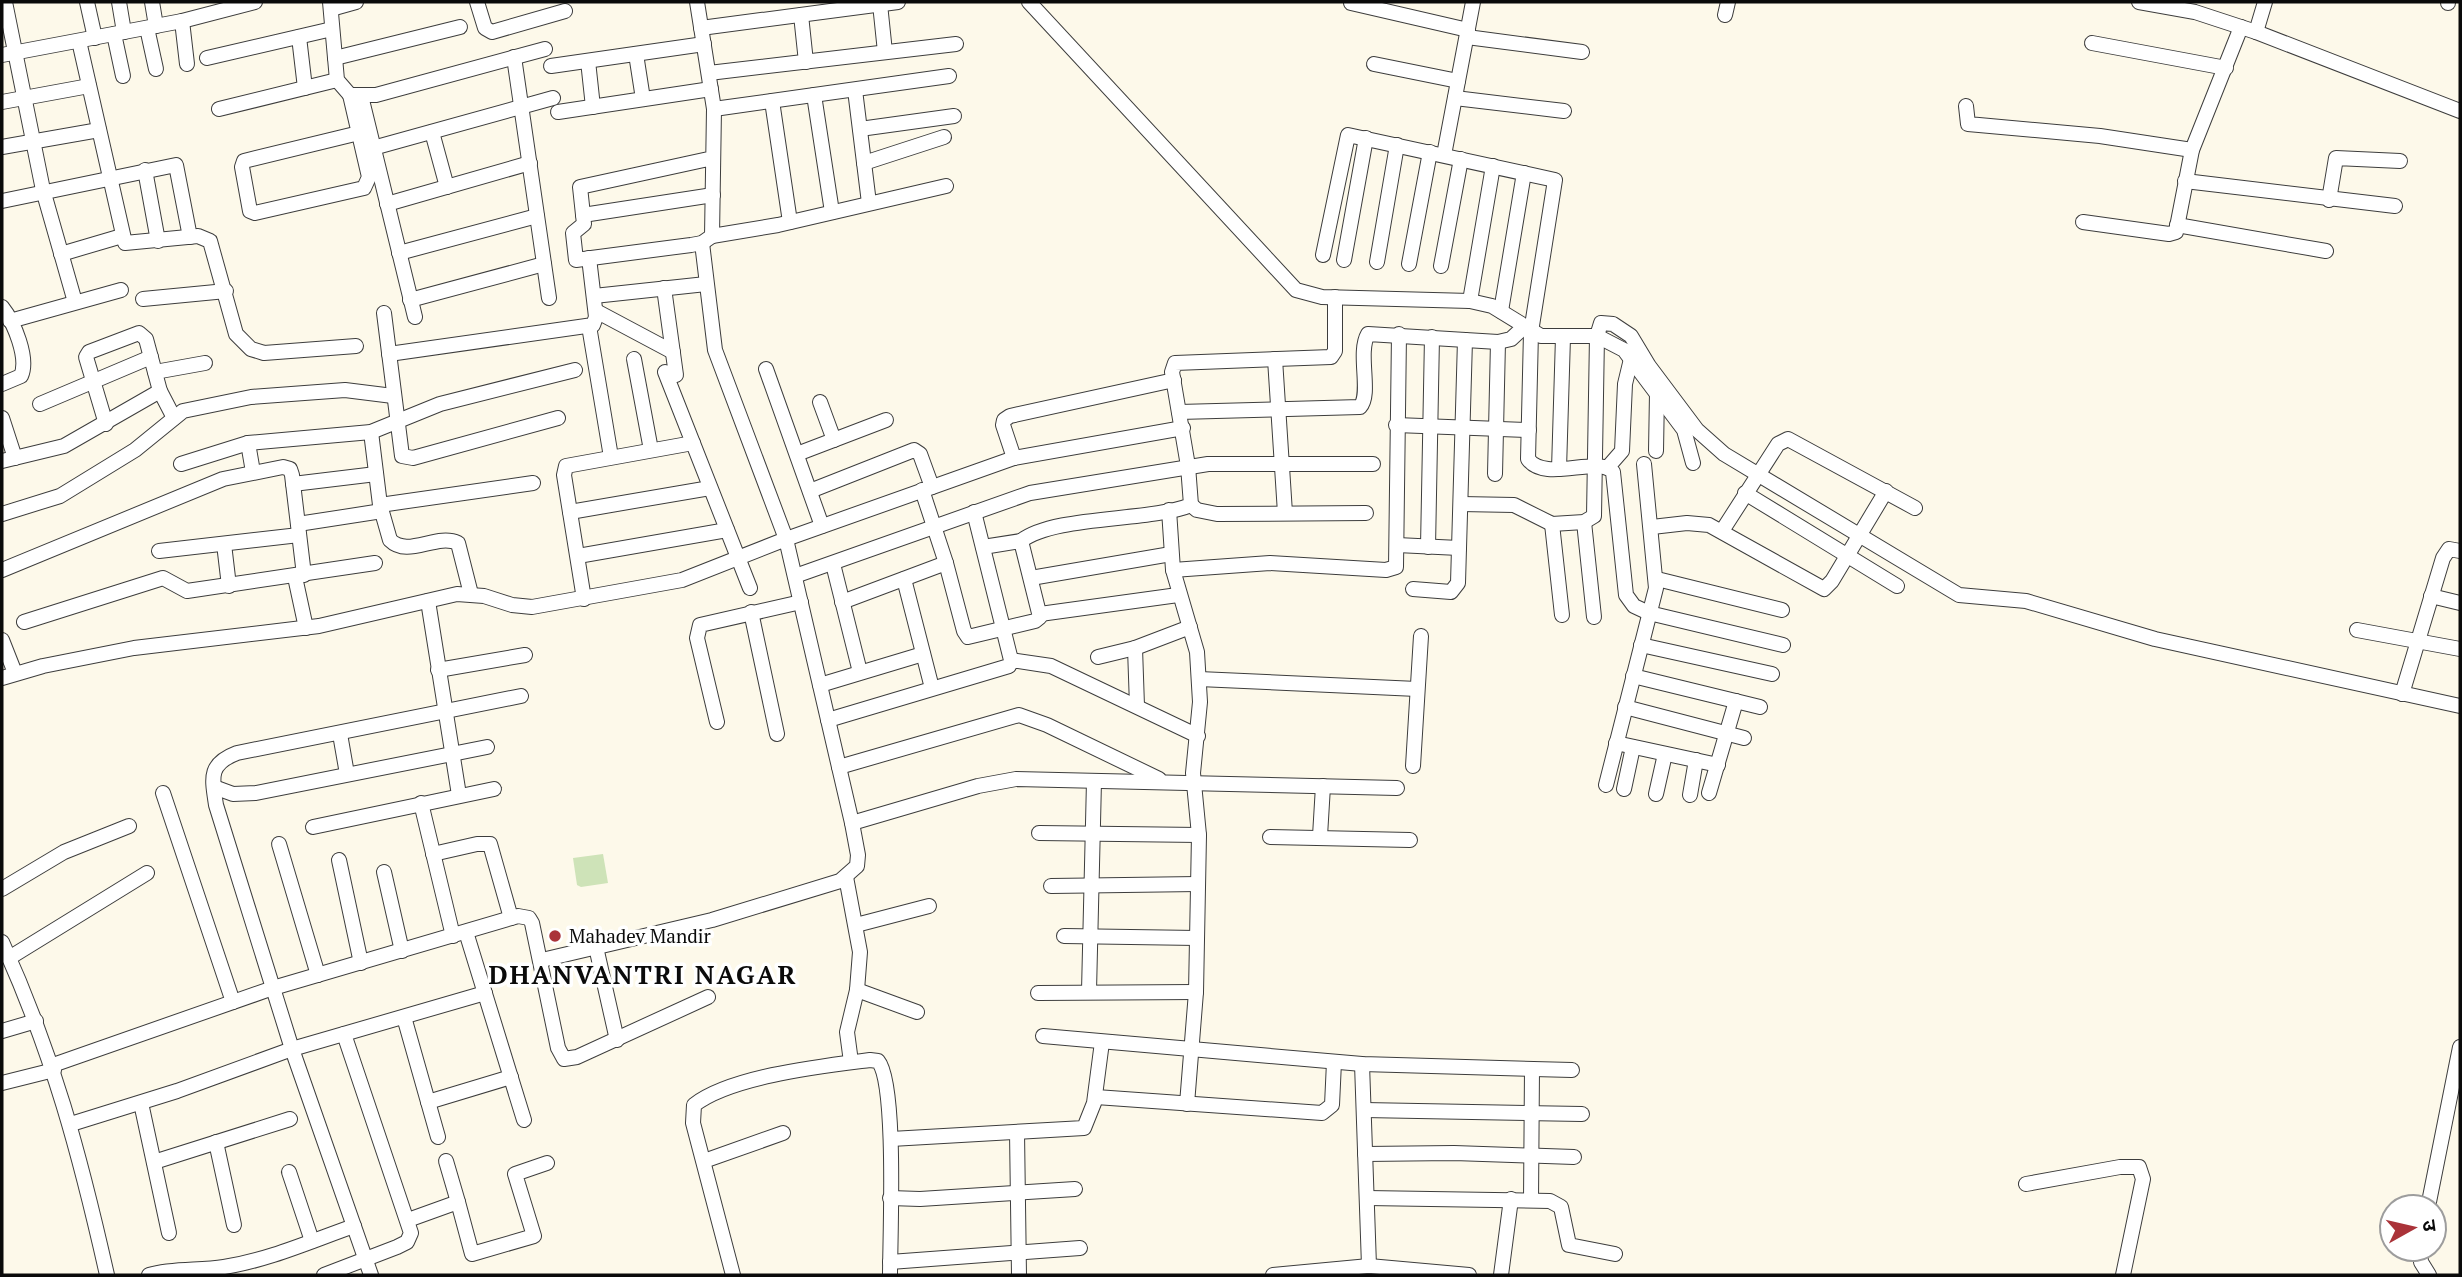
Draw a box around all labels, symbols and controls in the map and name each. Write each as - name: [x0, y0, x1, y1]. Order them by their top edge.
- place label: Mahadev Mandir: [569, 923, 711, 948]
- marker: Mahadev Mandir: [547, 928, 563, 944]
- district label: DHANVANTRI NAGAR: [488, 957, 798, 991]
- north arrow: [2378, 1193, 2448, 1263]
- text: उ: [2417, 1218, 2444, 1234]

